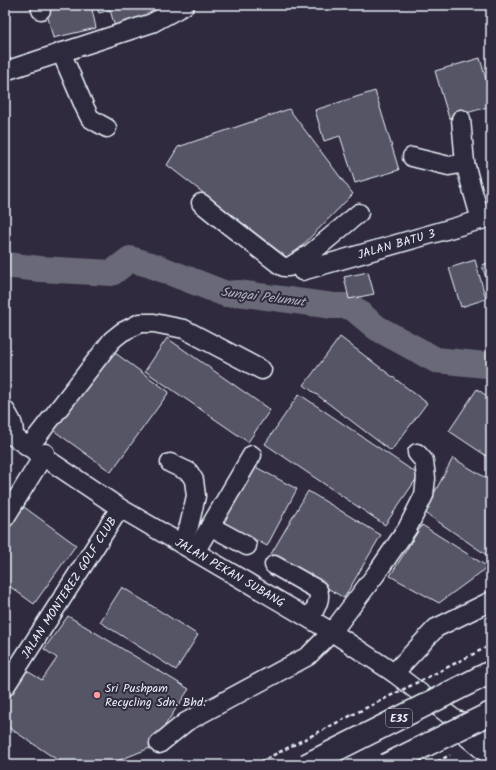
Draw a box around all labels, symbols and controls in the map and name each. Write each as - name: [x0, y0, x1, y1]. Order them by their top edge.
- street label: JALAN BATU 3: [355, 224, 438, 265]
- water label: Sungai Pelumut: [220, 282, 308, 313]
- street label: JALAN MONTEREZ GOLF CLUB: [17, 513, 122, 663]
- street label: JALAN PEKAN SUBANG: [171, 533, 288, 613]
- place label: Sri Pushpam Recycling Sdn. Bhd.: [105, 679, 206, 712]
- marker: Sri Pushpam Recycling Sdn. Bhd.: [92, 690, 102, 700]
- road number: E35: [386, 709, 412, 727]

